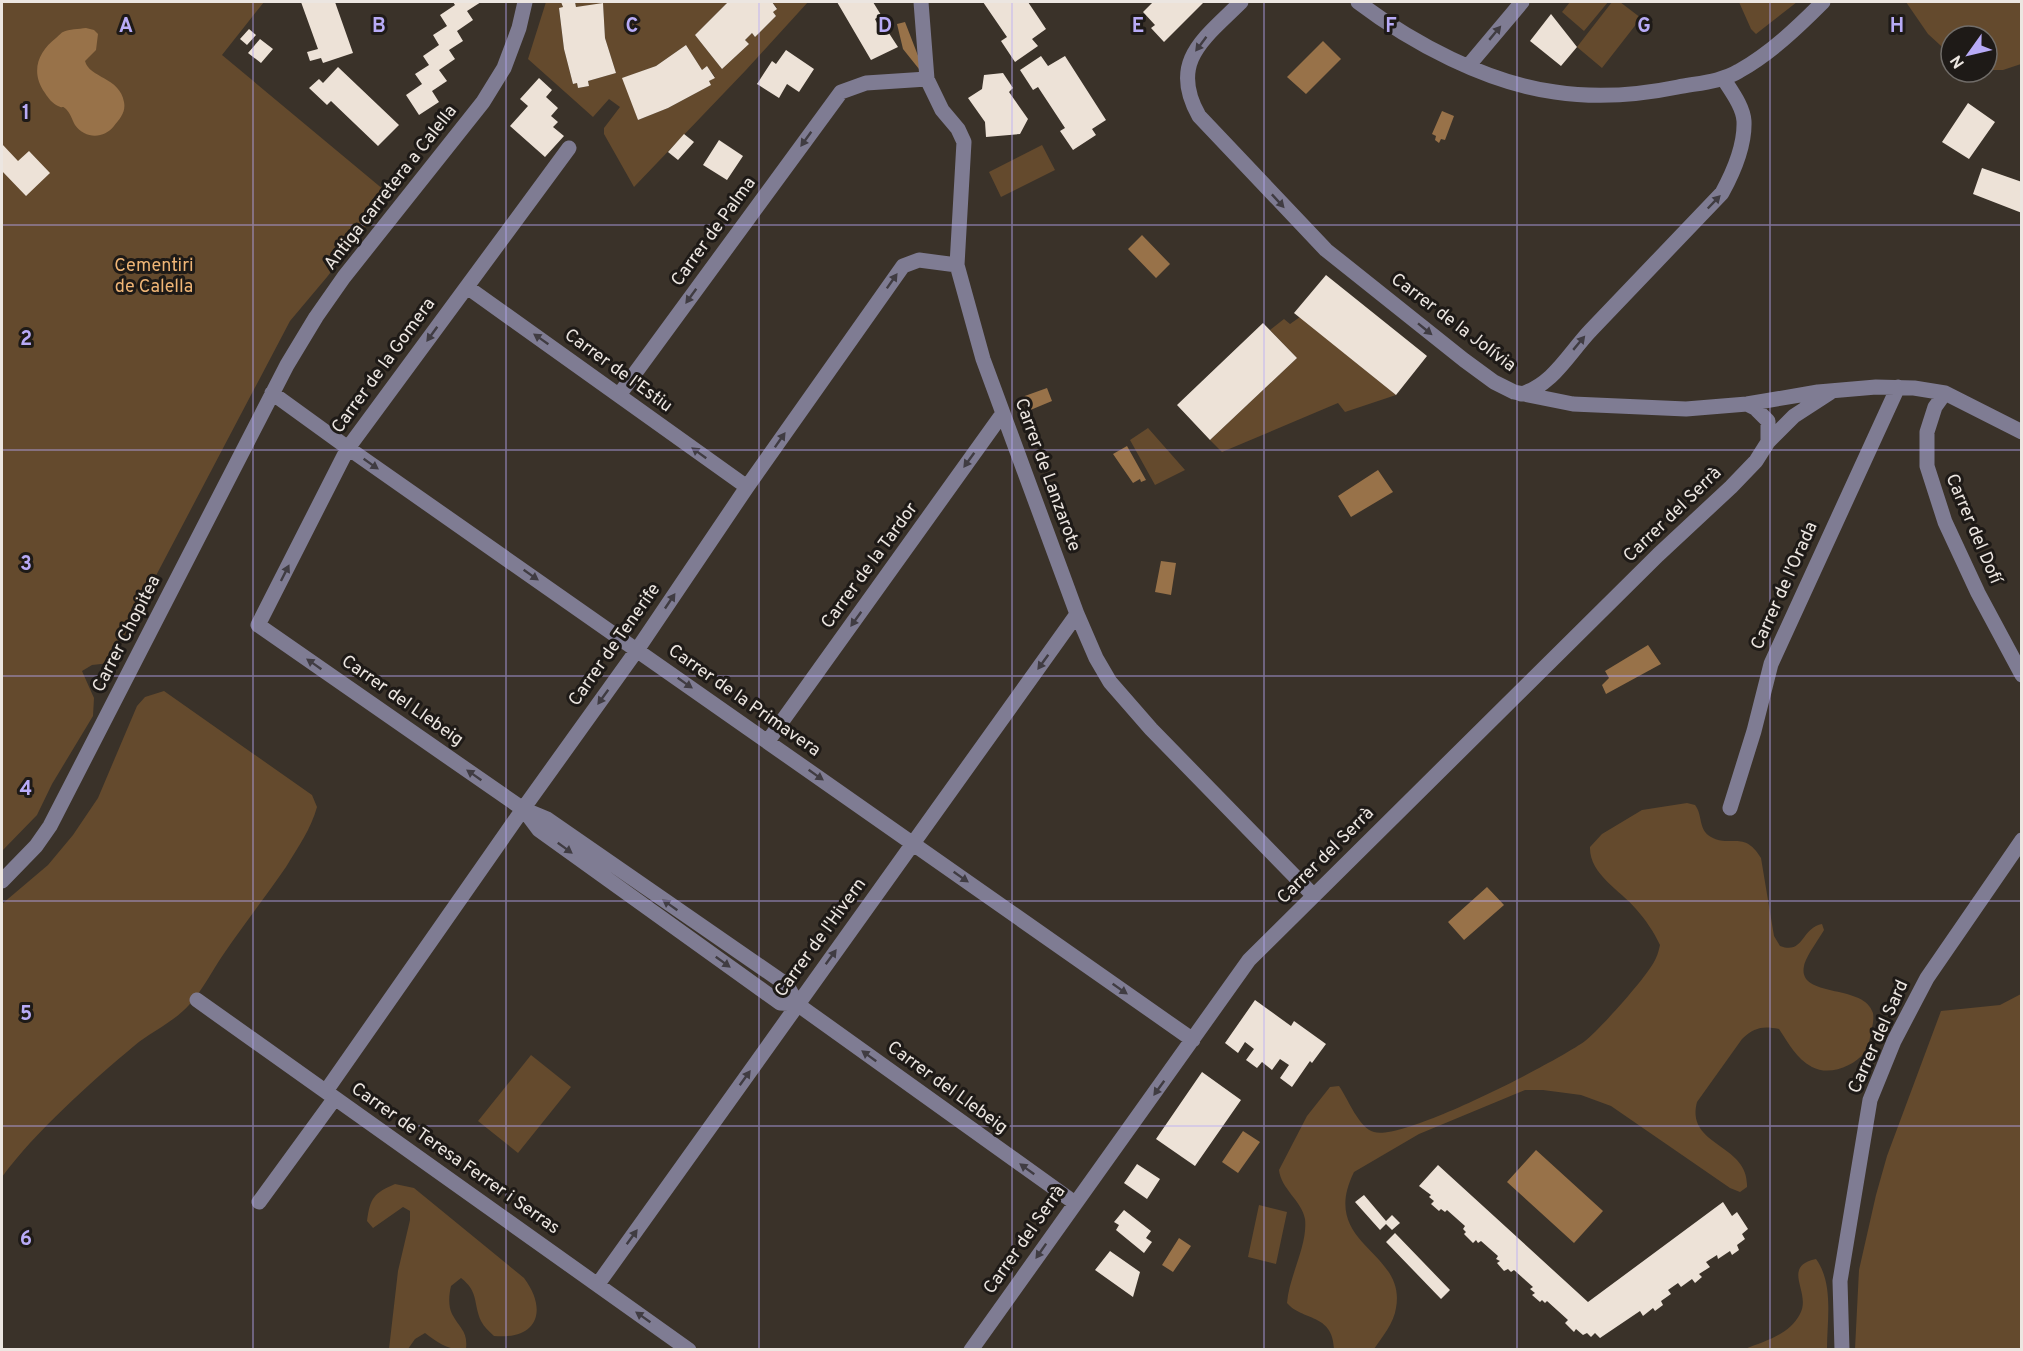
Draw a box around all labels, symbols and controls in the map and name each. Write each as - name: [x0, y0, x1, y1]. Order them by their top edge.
- text: A: [119, 14, 133, 40]
- text: B: [372, 14, 386, 40]
- text: C: [626, 14, 638, 40]
- text: D: [878, 14, 892, 40]
- text: E: [1132, 14, 1144, 40]
- text: F: [1385, 14, 1397, 40]
- text: G: [1637, 14, 1651, 40]
- text: H: [1890, 14, 1904, 40]
- north arrow: [1939, 24, 1999, 84]
- one-way arrow: [1488, 26, 1501, 41]
- one-way arrow: [1195, 35, 1207, 51]
- text: N: [1947, 51, 1970, 72]
- text: 1: [22, 101, 30, 127]
- street label: Antiga carretera a Calella: [319, 101, 463, 275]
- one-way arrow: [801, 131, 813, 146]
- street label: Carrer de Palma: [667, 173, 761, 291]
- one-way arrow: [1271, 193, 1284, 208]
- one-way arrow: [1707, 194, 1721, 209]
- park label: Cementiri de Calella: [114, 255, 194, 299]
- street label: Carrer de la Jolívia: [1386, 268, 1520, 378]
- one-way arrow: [886, 273, 898, 289]
- one-way arrow: [685, 288, 697, 304]
- street label: Carrer de la Gomera: [327, 294, 441, 438]
- one-way arrow: [1417, 322, 1432, 335]
- street label: Carrer de l'Estiu: [559, 324, 677, 418]
- one-way arrow: [426, 325, 438, 341]
- text: 2: [20, 327, 32, 353]
- one-way arrow: [533, 334, 548, 346]
- one-way arrow: [1573, 335, 1586, 351]
- street label: Carrer de Lanzarote: [1009, 395, 1085, 555]
- one-way arrow: [774, 433, 786, 449]
- one-way arrow: [692, 447, 708, 459]
- one-way arrow: [963, 452, 975, 468]
- one-way arrow: [362, 458, 378, 470]
- street label: Carrer del Serrà: [1619, 462, 1727, 568]
- street label: Carrer del Dofí: [1940, 471, 2007, 589]
- street label: Carrer de la Tardor: [817, 498, 923, 634]
- street label: Carrer de l'Orada: [1746, 518, 1824, 654]
- text: 3: [20, 552, 32, 578]
- one-way arrow: [280, 565, 289, 582]
- one-way arrow: [522, 569, 538, 581]
- street label: Carrer Chopitea: [88, 572, 166, 696]
- street label: Carrer de Tenerife: [564, 579, 666, 711]
- one-way arrow: [664, 593, 675, 609]
- one-way arrow: [850, 611, 862, 626]
- street label: Carrer de la Primavera: [663, 640, 825, 762]
- street label: Carrer del Llebeig: [336, 650, 468, 752]
- one-way arrow: [1037, 653, 1049, 669]
- one-way arrow: [307, 658, 323, 670]
- one-way arrow: [676, 677, 692, 689]
- one-way arrow: [597, 689, 609, 705]
- one-way arrow: [467, 769, 483, 781]
- one-way arrow: [807, 769, 823, 781]
- text: 4: [20, 777, 32, 803]
- street label: Carrer del Serrà: [1273, 803, 1379, 909]
- one-way arrow: [556, 842, 572, 854]
- one-way arrow: [952, 871, 968, 883]
- street label: Carrer de l'Hivern: [770, 874, 872, 1002]
- one-way arrow: [663, 899, 679, 911]
- one-way arrow: [825, 949, 837, 964]
- one-way arrow: [715, 956, 731, 968]
- street label: Carrer del Sard: [1844, 977, 1914, 1097]
- one-way arrow: [1112, 983, 1128, 995]
- text: 5: [20, 1002, 32, 1028]
- street label: Carrer del Llebeig: [882, 1036, 1012, 1140]
- one-way arrow: [861, 1050, 877, 1062]
- one-way arrow: [739, 1070, 750, 1086]
- street label: Carrer de Teresa Ferrer i Serras: [346, 1078, 564, 1240]
- one-way arrow: [1153, 1079, 1165, 1095]
- one-way arrow: [1020, 1164, 1035, 1176]
- street label: Carrer del Serrà: [979, 1181, 1071, 1299]
- text: 6: [20, 1227, 32, 1253]
- one-way arrow: [625, 1229, 637, 1244]
- one-way arrow: [1035, 1243, 1047, 1259]
- one-way arrow: [636, 1311, 652, 1323]

